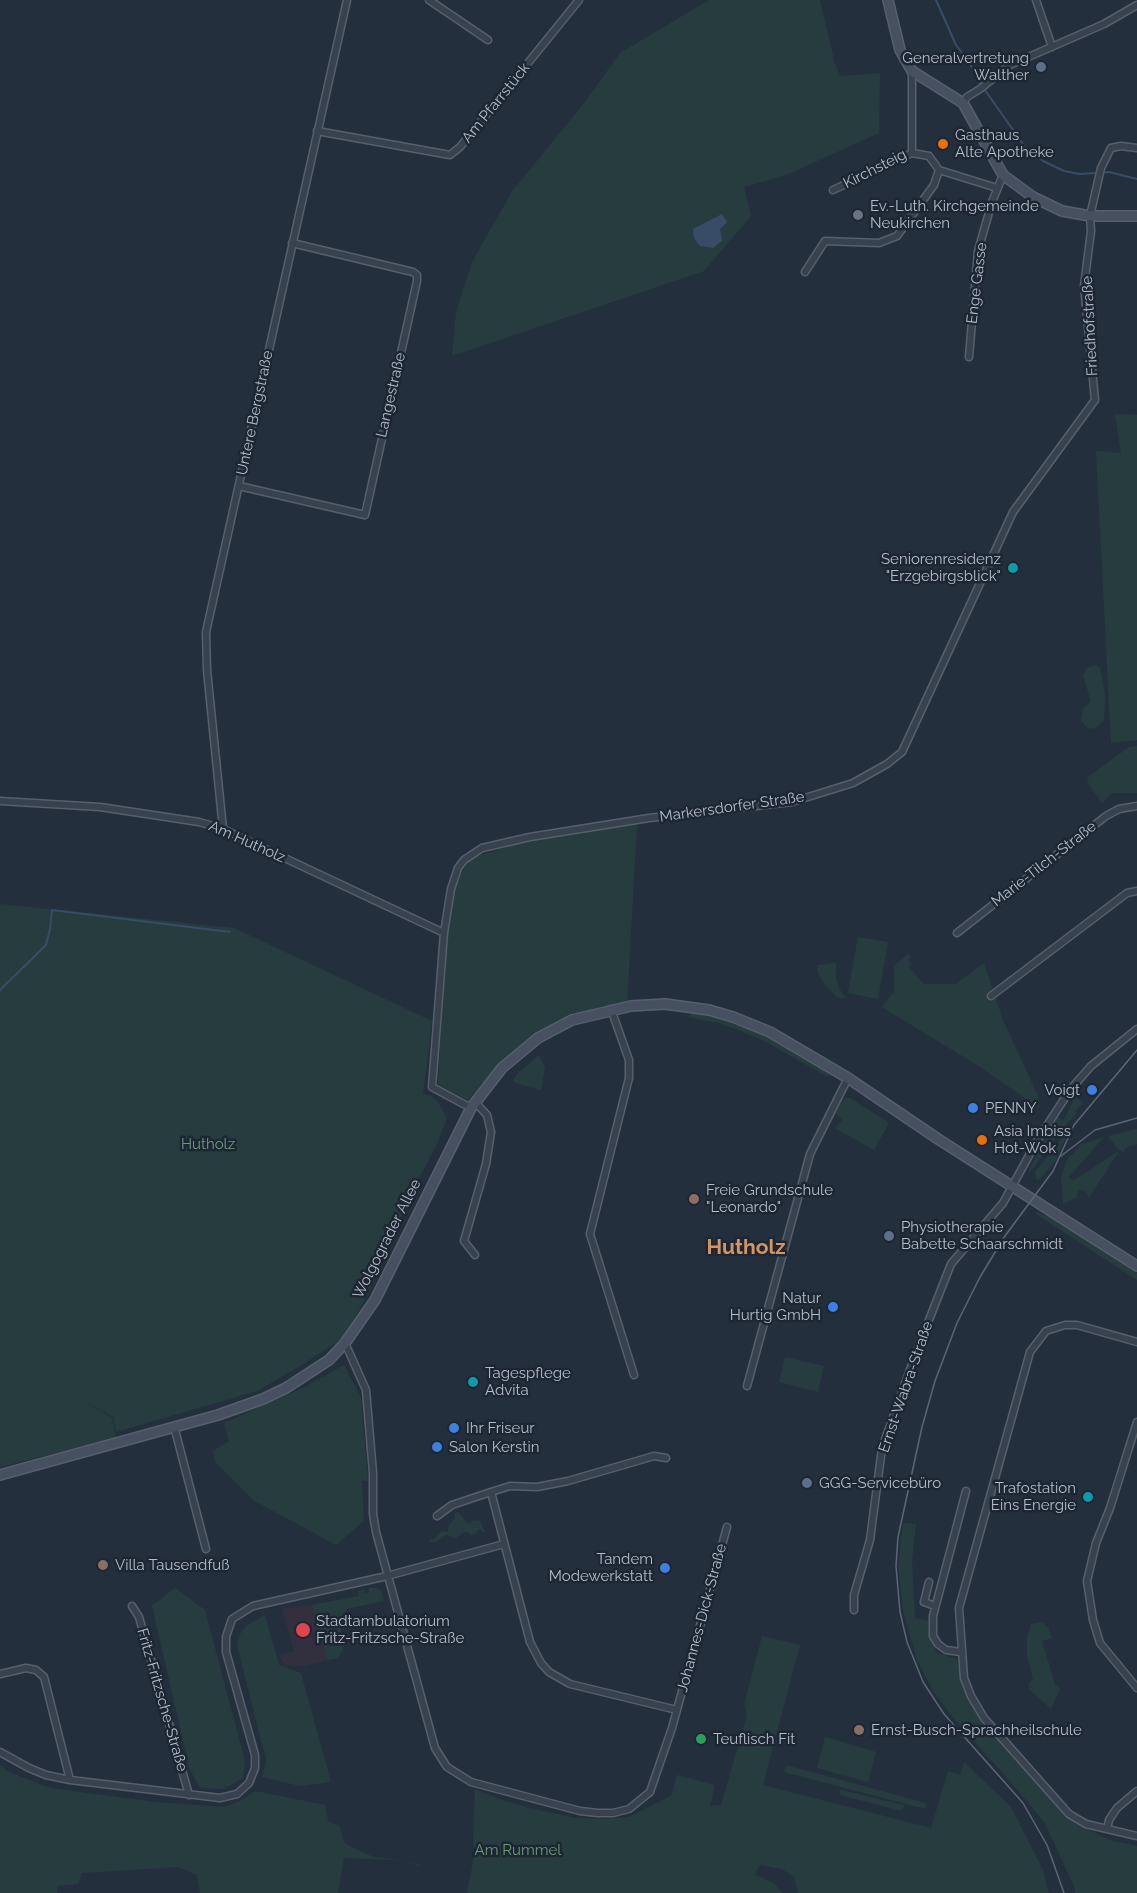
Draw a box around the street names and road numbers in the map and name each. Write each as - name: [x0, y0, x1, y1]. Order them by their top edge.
- street label: Am Pfarrstück: [458, 59, 534, 147]
- street label: Kirchsteig: [840, 145, 910, 193]
- street label: Enge Gasse: [963, 241, 991, 325]
- street label: Friedhofstraße: [1078, 276, 1102, 376]
- street label: Untere Bergstraße: [233, 349, 277, 477]
- street label: Langestraße: [373, 351, 409, 439]
- street label: Markersdorfer Straße: [658, 788, 806, 826]
- street label: Am Hutholz: [206, 817, 288, 867]
- street label: Marie-Tilch-Straße: [988, 817, 1100, 911]
- street label: Wolgograder Allee: [349, 1176, 425, 1302]
- street label: Ernst-Wabra-Straße: [875, 1319, 937, 1455]
- street label: Johannes-Dick-Straße: [673, 1542, 731, 1694]
- street label: Fritz-Fritzsche-Straße: [133, 1626, 191, 1774]

